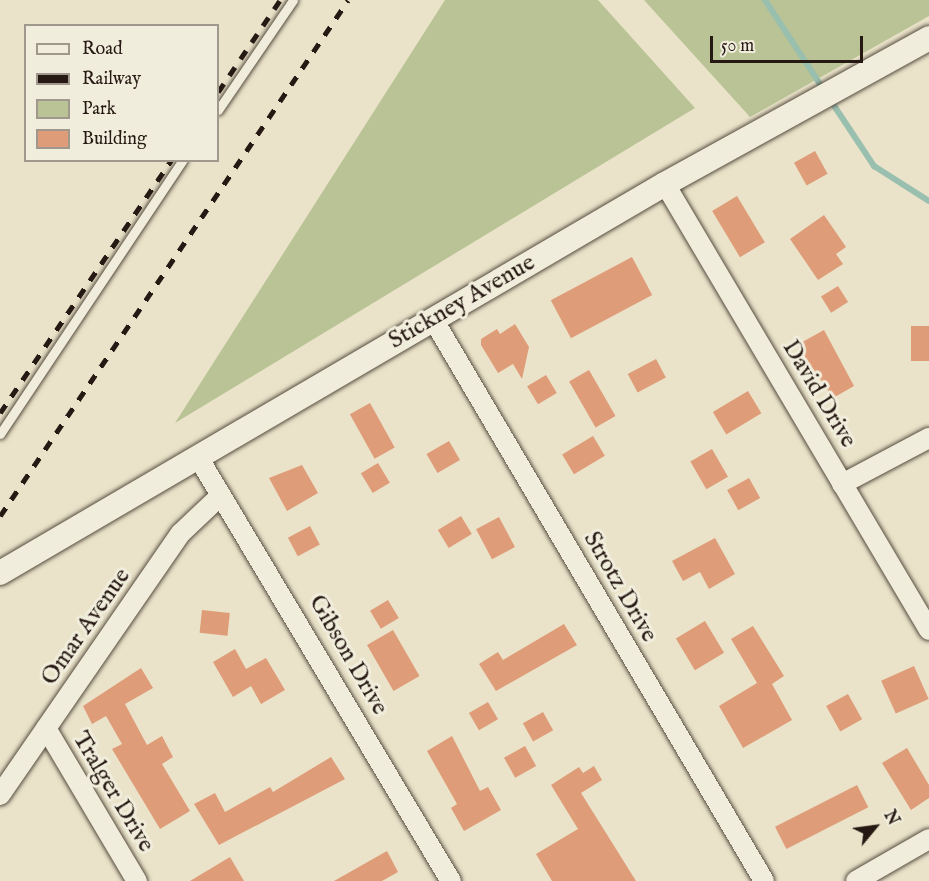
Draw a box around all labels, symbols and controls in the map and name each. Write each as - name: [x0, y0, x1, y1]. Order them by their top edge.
- legend: [24, 24, 219, 162]
- scale bar: [713, 24, 866, 62]
- text: 50 m: [721, 35, 754, 58]
- text: Road: [82, 38, 123, 61]
- text: Railway: [82, 68, 141, 91]
- text: Park: [82, 98, 116, 121]
- text: Building: [82, 128, 147, 151]
- street label: Stickney Avenue: [384, 248, 540, 356]
- street label: David Drive: [776, 335, 862, 453]
- street label: Strotz Drive: [577, 527, 663, 647]
- street label: Omar Avenue: [35, 563, 137, 691]
- street label: Gibson Drive: [302, 590, 394, 720]
- street label: Tralger Drive: [66, 727, 160, 857]
- north arrow: [845, 797, 905, 857]
- text: N: [879, 807, 903, 829]

